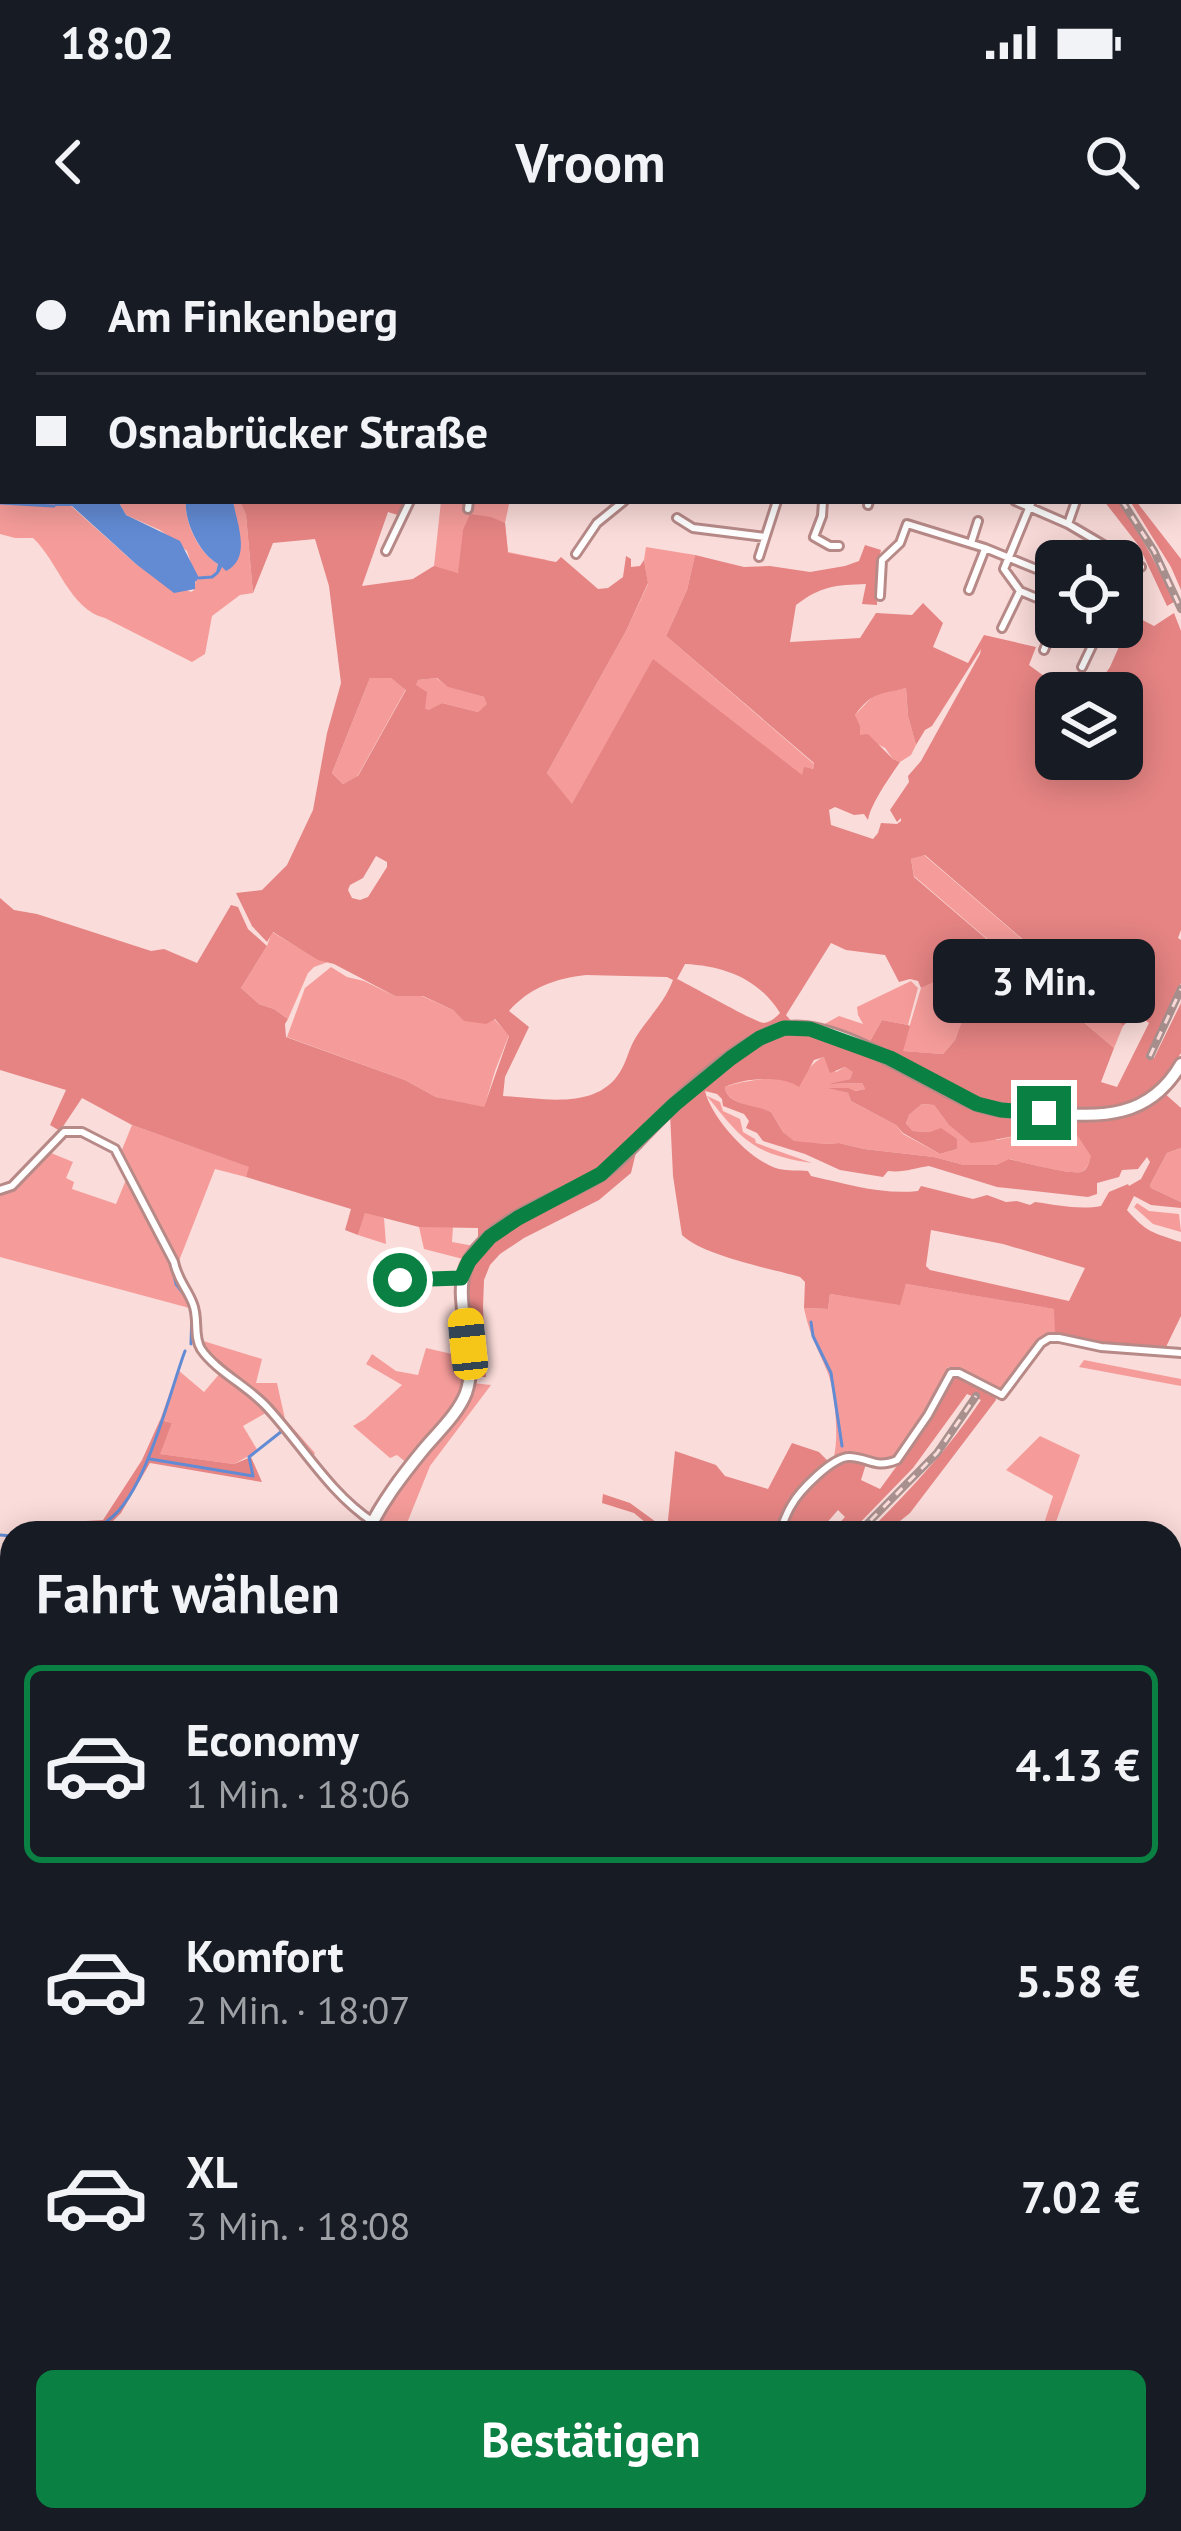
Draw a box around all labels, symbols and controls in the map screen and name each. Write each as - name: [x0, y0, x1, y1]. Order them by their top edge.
- text: 18:02: [60, 13, 174, 71]
- text: Vroom: [516, 127, 665, 197]
- icon: back: [36, 129, 102, 195]
- icon: search: [1079, 129, 1145, 195]
- text: Am Finkenberg: [108, 286, 398, 344]
- text: Osnabrücker Straße: [108, 402, 488, 460]
- map controls: [1035, 540, 1143, 780]
- button: locate: [1035, 540, 1143, 648]
- button: layers: [1035, 672, 1143, 780]
- callout: 3 Min.: [933, 939, 1155, 1023]
- text: 3 Min.: [992, 955, 1096, 1006]
- route end: [1017, 1086, 1071, 1140]
- route start: [373, 1253, 427, 1307]
- car: [446, 1306, 490, 1382]
- text: Fahrt wählen: [36, 1558, 340, 1628]
- icon: car: [42, 1710, 150, 1818]
- text: Economy: [186, 1710, 359, 1768]
- text: 4.13 €: [1015, 1735, 1140, 1793]
- text: 1 Min. · 18:06: [186, 1768, 410, 1819]
- icon: car: [42, 1926, 150, 2034]
- text: Komfort: [186, 1926, 343, 1984]
- text: 5.58 €: [1015, 1951, 1140, 2009]
- text: 2 Min. · 18:07: [186, 1984, 410, 2035]
- icon: car: [42, 2142, 150, 2250]
- text: XL: [186, 2142, 238, 2200]
- text: 7.02 €: [1021, 2167, 1140, 2225]
- text: 3 Min. · 18:08: [186, 2200, 410, 2251]
- button: Bestätigen: [36, 2370, 1146, 2508]

